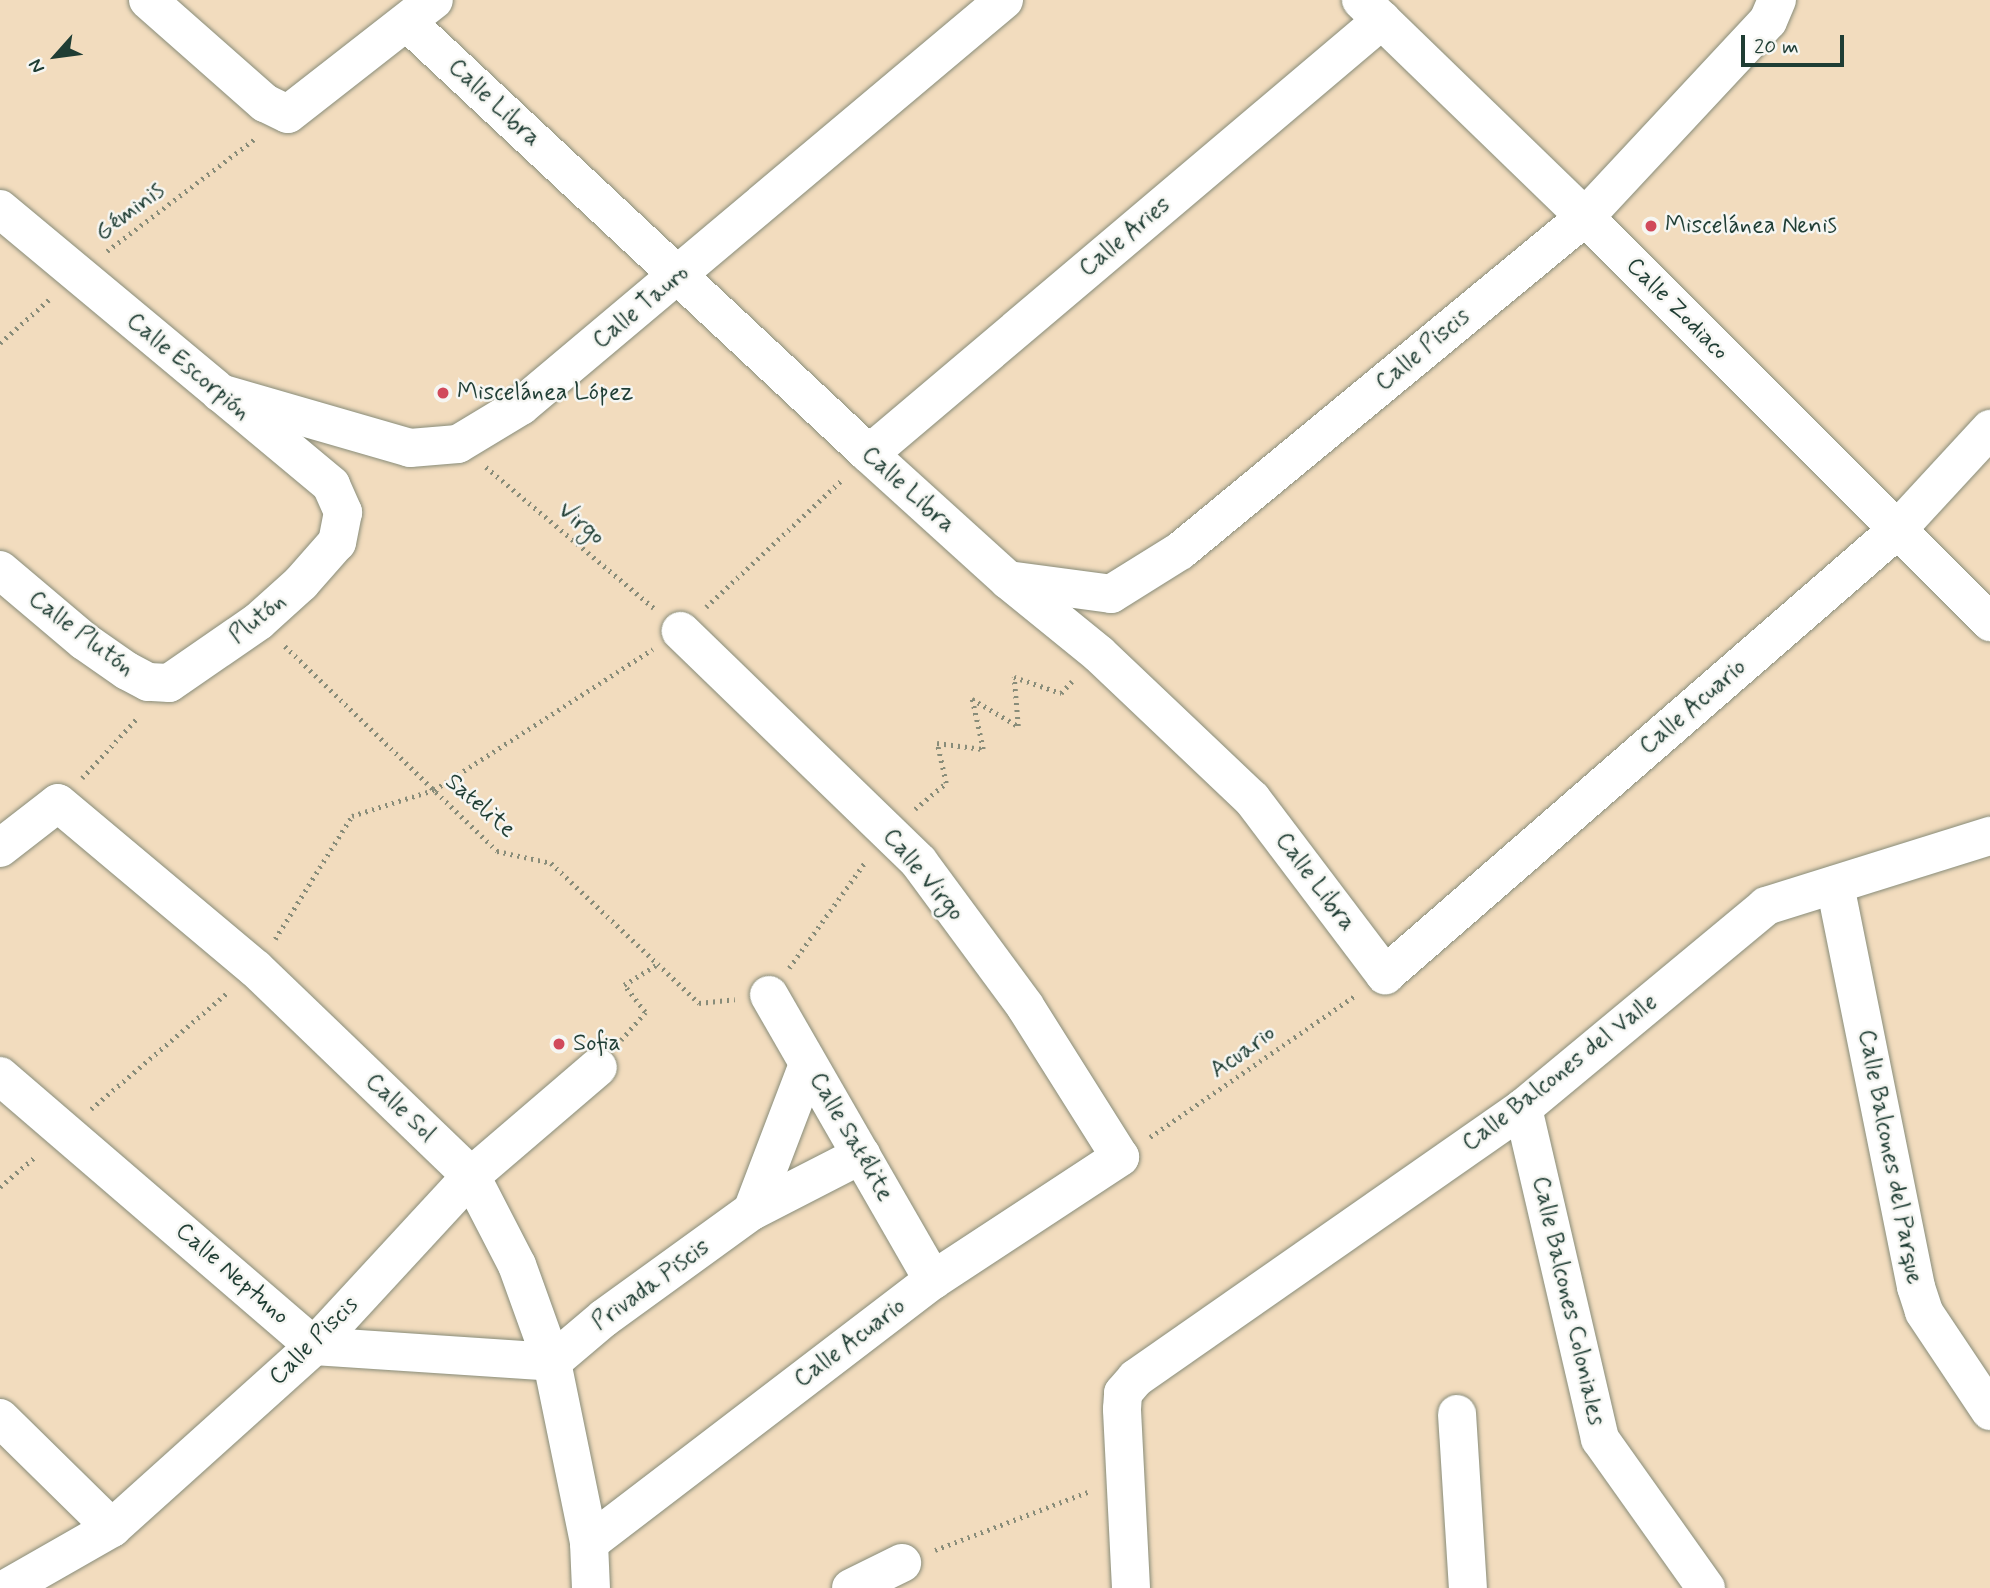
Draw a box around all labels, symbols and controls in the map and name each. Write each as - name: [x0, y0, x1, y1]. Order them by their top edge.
- north arrow: [21, 21, 91, 91]
- scale bar: [1745, 21, 1848, 65]
- text: 20 m: [1754, 33, 1799, 61]
- street label: Calle Libra: [442, 53, 546, 153]
- text: N: [23, 55, 51, 78]
- street label: Géminis: [90, 177, 170, 247]
- street label: Calle Aries: [1073, 190, 1177, 284]
- place label: Miscelánea Nenis: [1665, 212, 1838, 240]
- marker: Miscelánea Nenis: [1643, 218, 1659, 234]
- street label: Calle Zodiaco: [1618, 250, 1736, 368]
- street label: Calle Tauro: [590, 261, 692, 353]
- street label: Calle Piscis: [1370, 303, 1476, 397]
- street label: Calle Escorpión: [120, 307, 256, 427]
- place label: Miscelánea López: [457, 379, 633, 407]
- marker: Miscelánea López: [435, 385, 451, 401]
- street label: Calle Libra: [856, 441, 960, 539]
- street label: Virgo: [552, 496, 610, 552]
- street label: Calle Plutón: [23, 586, 139, 682]
- street label: Plutón: [224, 587, 292, 651]
- street label: Calle Acuario: [1634, 653, 1752, 761]
- street label: Satelite: [439, 768, 521, 844]
- street label: Calle Virgo: [876, 823, 970, 927]
- street label: Calle Libra: [1269, 828, 1361, 936]
- street label: Calle Balcones del Valle: [1458, 989, 1662, 1157]
- street label: Acuario: [1205, 1019, 1281, 1085]
- street label: Calle Balcones del Parque: [1851, 1029, 1929, 1285]
- place label: Sofia: [573, 1030, 621, 1058]
- marker: Sofia: [551, 1036, 567, 1052]
- street label: Calle Sol: [359, 1067, 441, 1149]
- street label: Calle Satélite: [803, 1068, 899, 1206]
- street label: Calle Balcones Coloniales: [1525, 1171, 1611, 1431]
- street label: Calle Neptuno: [169, 1217, 295, 1331]
- street label: Privada Piscis: [586, 1233, 716, 1337]
- street label: Calle Piscis: [264, 1291, 364, 1391]
- street label: Calle Acuario: [789, 1292, 911, 1394]

